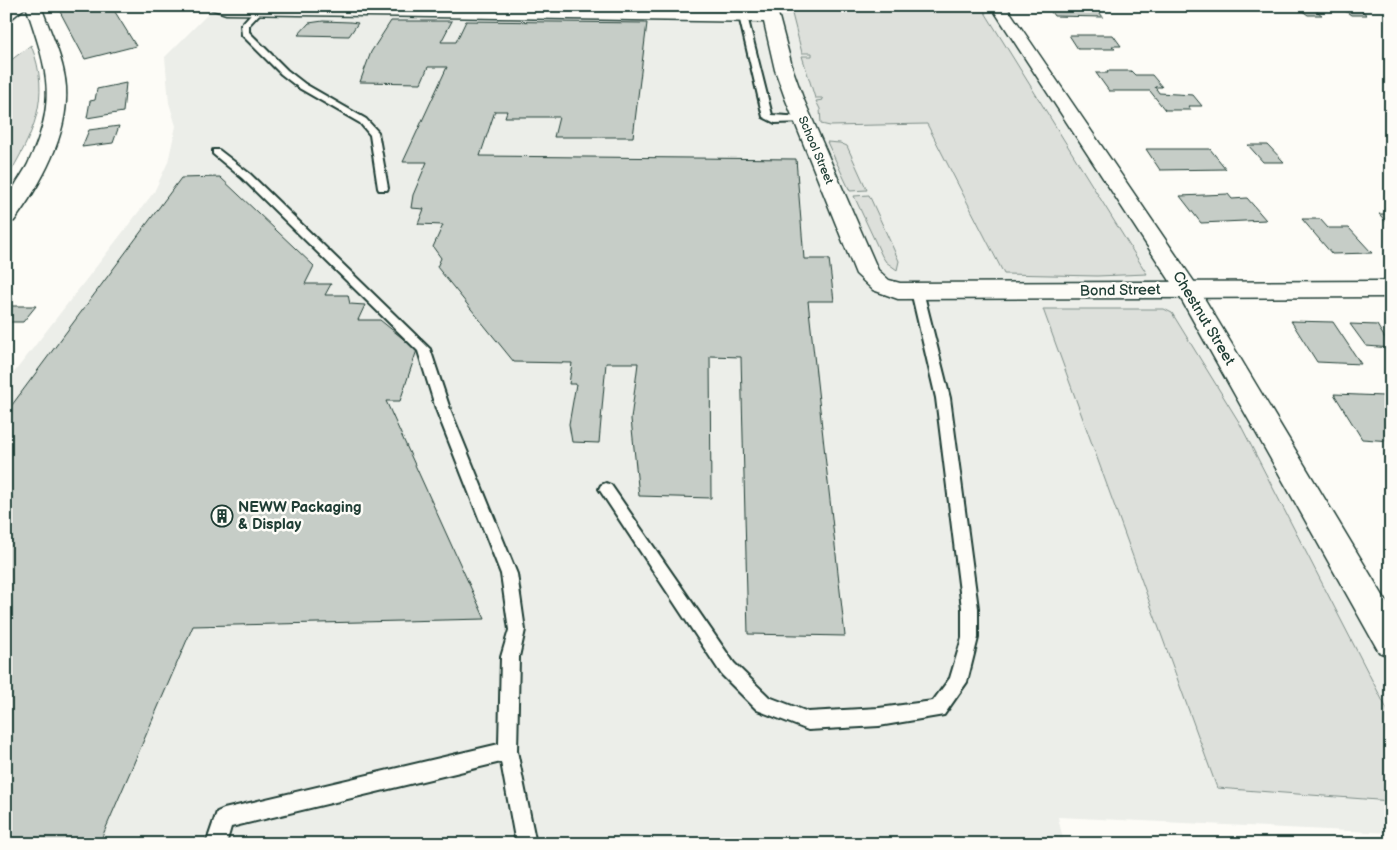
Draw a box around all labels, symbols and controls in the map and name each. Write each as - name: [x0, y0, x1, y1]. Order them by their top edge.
- street label: School Street: [794, 114, 837, 187]
- street label: Chestnut Street: [1168, 268, 1239, 369]
- street label: Bond Street: [1079, 280, 1161, 301]
- place label: NEWW Packaging & Display: [238, 498, 362, 534]
- building icon: NEWW Packaging & Display: [210, 504, 234, 528]

